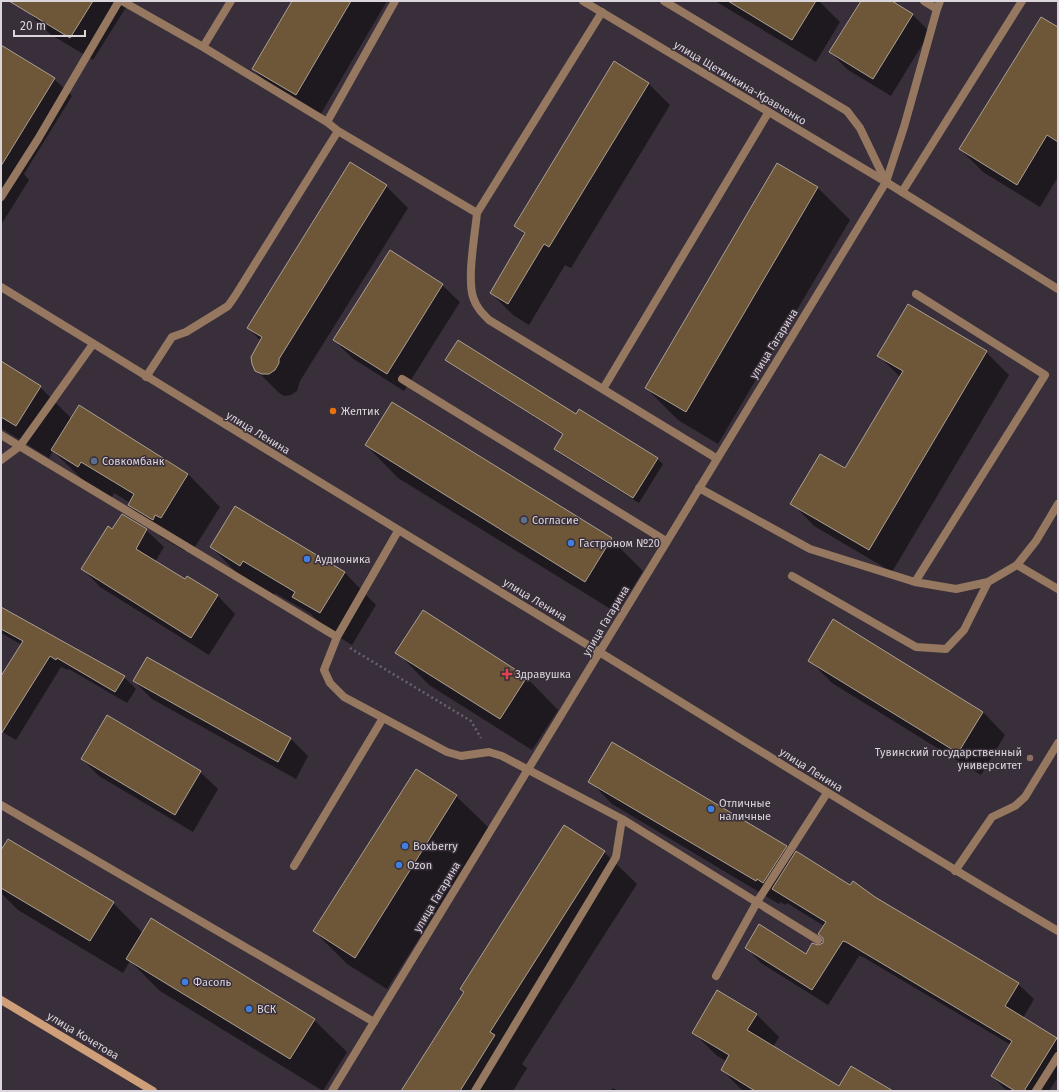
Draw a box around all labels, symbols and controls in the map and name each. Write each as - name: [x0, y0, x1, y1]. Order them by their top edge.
- scale bar: [14, 12, 85, 38]
- text: 20 m: [20, 19, 46, 33]
- street label: улица Щетинкина-Кравченко: [671, 38, 809, 128]
- street label: улица Гагарина: [747, 307, 801, 381]
- place label: Желтик: [341, 405, 380, 418]
- marker: Желтик: [328, 406, 338, 416]
- street label: улица Ленина: [224, 409, 292, 457]
- place label: Совкомбанк: [102, 455, 165, 468]
- marker: Совкомбанк: [89, 456, 99, 466]
- place label: Согласие: [532, 514, 579, 527]
- marker: Согласие: [519, 515, 529, 525]
- place label: Гастроном №20: [579, 537, 660, 550]
- marker: Гастроном №20: [566, 538, 576, 548]
- place label: Аудионика: [315, 553, 370, 566]
- marker: Аудионика: [302, 554, 312, 564]
- street label: улица Ленина: [501, 576, 569, 624]
- street label: улица Гагарина: [580, 583, 632, 659]
- place label: Здравушка: [515, 668, 571, 681]
- marker: Здравушка: [502, 669, 512, 679]
- street label: улица Ленина: [777, 745, 845, 795]
- place label: Тувинский государственный университет: [875, 746, 1022, 772]
- marker: Тувинский государственный университет: [1025, 753, 1035, 763]
- place label: Отличные наличные: [719, 797, 771, 823]
- marker: Отличные наличные: [706, 804, 716, 814]
- place label: Boxberry: [413, 840, 458, 853]
- marker: Boxberry: [400, 841, 410, 851]
- place label: Ozon: [407, 859, 432, 872]
- street label: улица Гагарина: [411, 859, 463, 935]
- marker: Ozon: [394, 860, 404, 870]
- place label: Фасоль: [193, 976, 232, 989]
- marker: Фасоль: [180, 977, 190, 987]
- place label: ВСК: [257, 1003, 277, 1016]
- marker: ВСК: [244, 1004, 254, 1014]
- street label: улица Кочетова: [45, 1009, 121, 1063]

